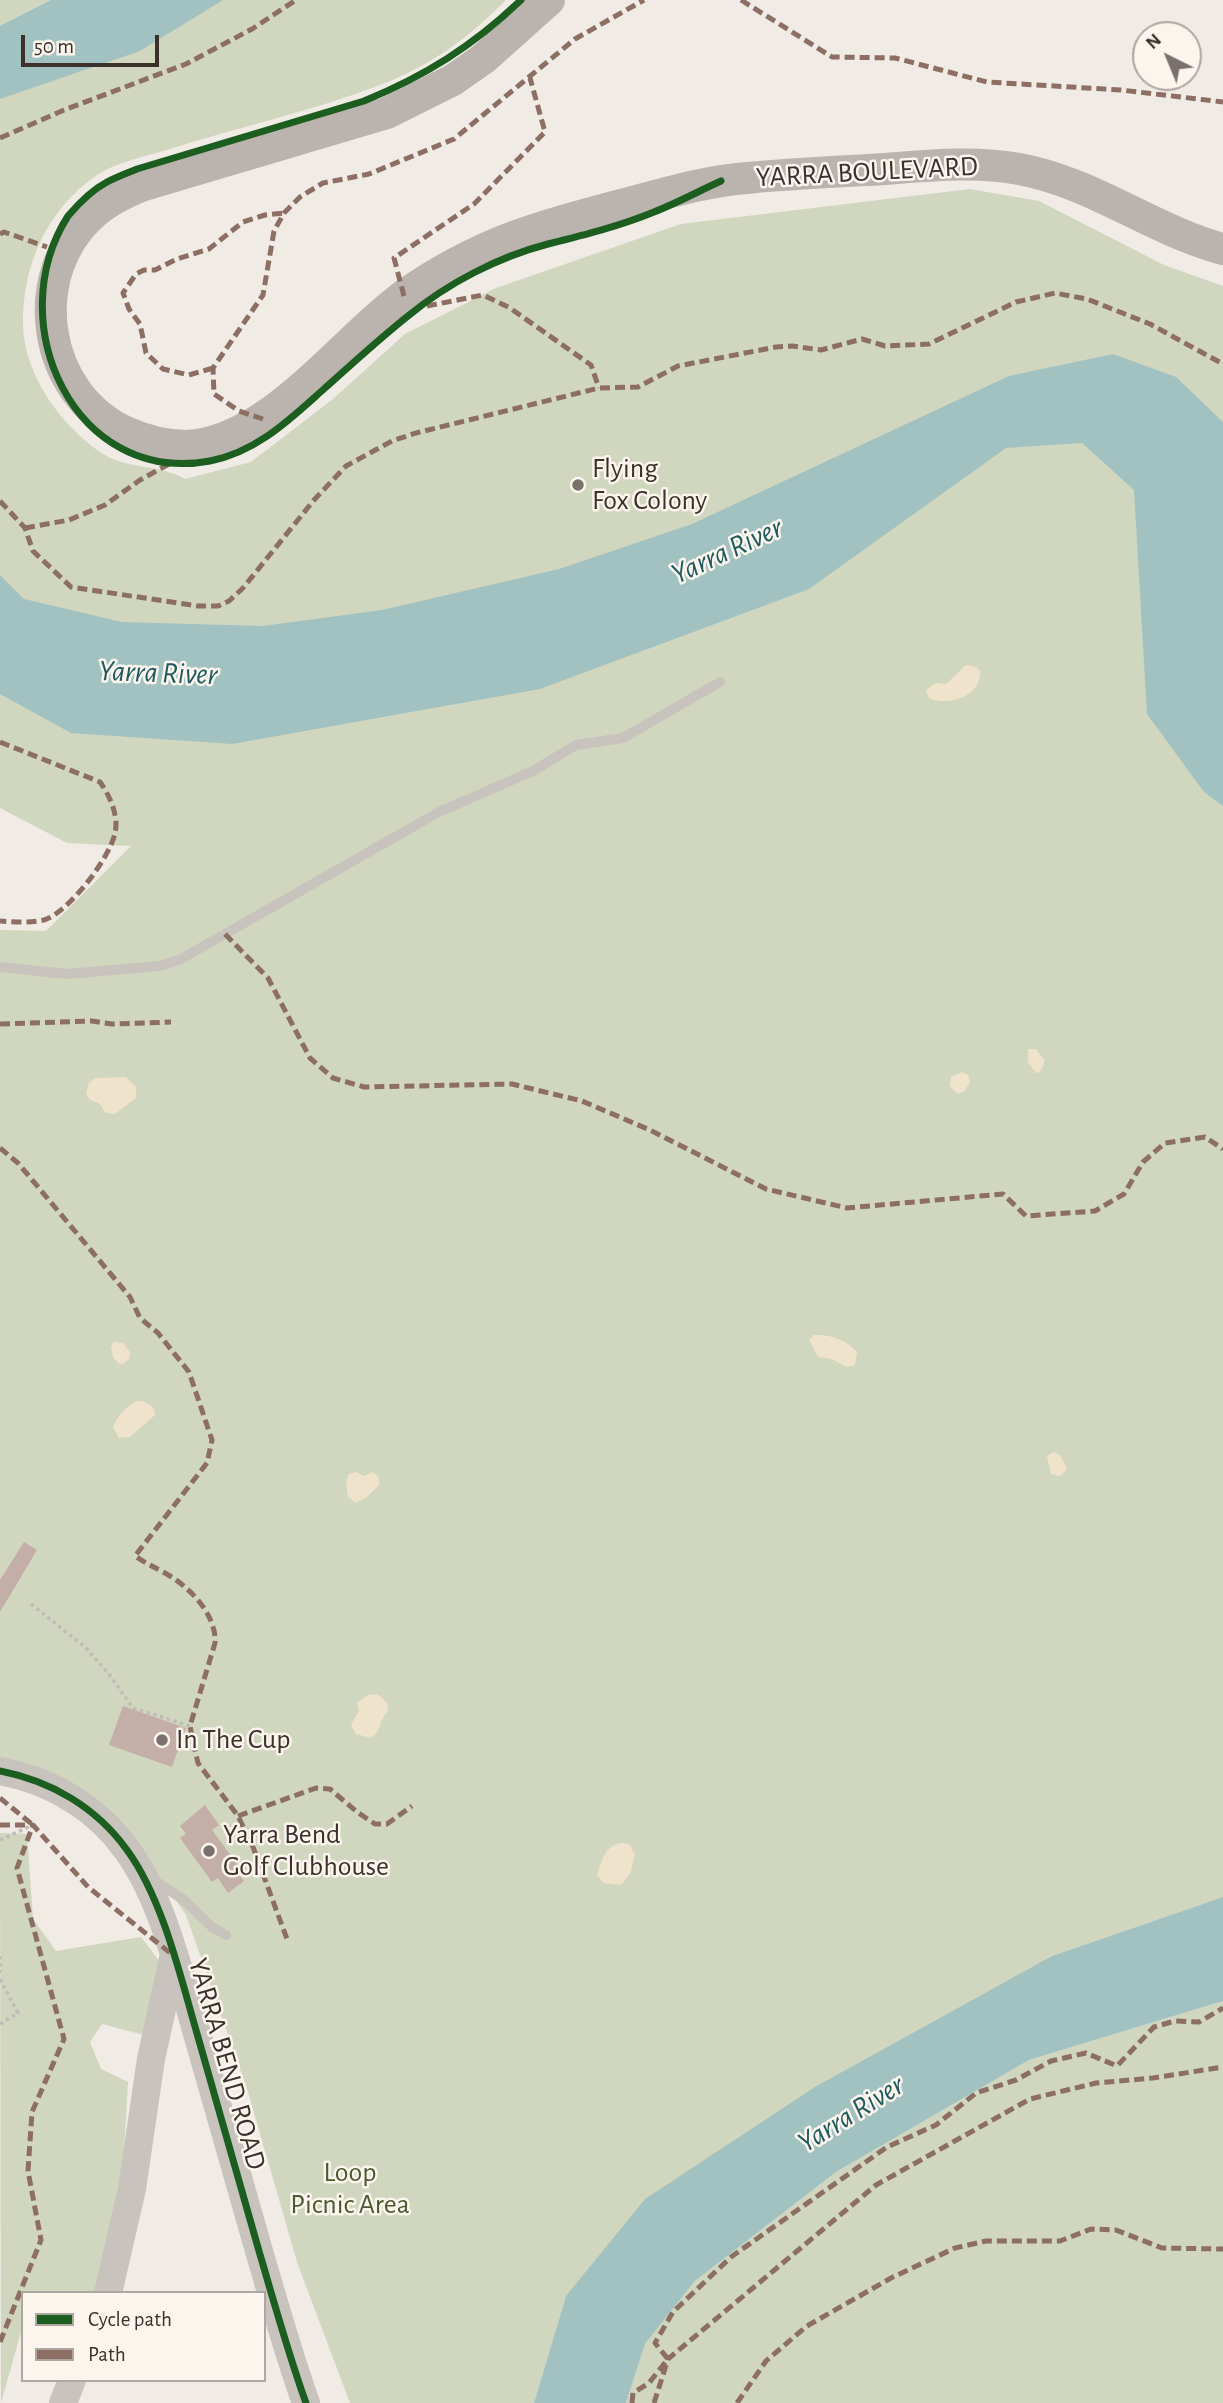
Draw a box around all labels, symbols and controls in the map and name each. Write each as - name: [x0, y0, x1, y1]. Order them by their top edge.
- scale bar: [24, 21, 163, 65]
- north arrow: [1132, 21, 1202, 91]
- text: N: [1142, 30, 1165, 53]
- text: 50 m: [34, 36, 74, 57]
- street label: YARRA BOULEVARD: [755, 149, 979, 195]
- place label: Flying Fox Colony: [592, 452, 707, 518]
- marker: Flying Fox Colony: [570, 477, 586, 493]
- water label: Yarra River: [666, 510, 788, 592]
- water label: Yarra River: [98, 653, 218, 693]
- place label: In The Cup: [176, 1723, 291, 1757]
- marker: In The Cup: [154, 1732, 170, 1748]
- place label: Yarra Bend Golf Clubhouse: [223, 1818, 389, 1884]
- marker: Yarra Bend Golf Clubhouse: [201, 1843, 217, 1859]
- street label: YARRA BEND ROAD: [181, 1954, 273, 2174]
- water label: Yarra River: [791, 2067, 911, 2161]
- park label: Loop Picnic Area: [290, 2156, 410, 2222]
- legend: [21, 2291, 266, 2382]
- text: Cycle path: [88, 2309, 172, 2330]
- text: Path: [88, 2344, 126, 2365]

